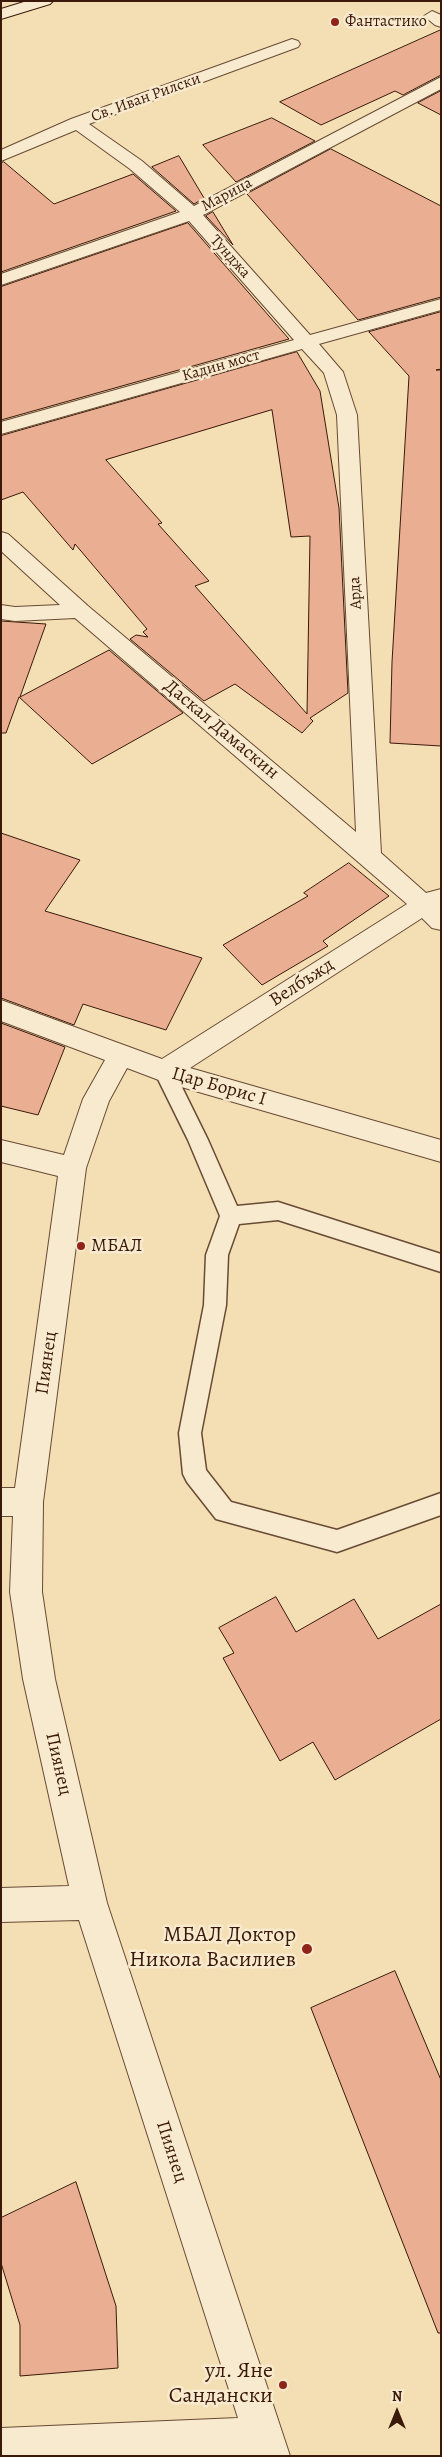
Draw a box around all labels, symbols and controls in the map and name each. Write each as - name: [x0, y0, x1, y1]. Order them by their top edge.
- place label: Фантастико: [345, 12, 427, 32]
- marker: Фантастико: [329, 16, 341, 28]
- street label: Св. Иван Рилски: [89, 69, 203, 127]
- street label: Марица: [198, 174, 256, 216]
- street label: Тунджа: [206, 231, 254, 283]
- street label: Кадин мост: [180, 346, 262, 386]
- street label: Арда: [346, 576, 366, 610]
- street label: Даскал Дамаскин: [159, 675, 283, 785]
- street label: Велбъжд: [266, 954, 338, 1012]
- street label: Цар Борис I: [169, 1063, 269, 1111]
- place label: МБАЛ: [91, 1235, 142, 1257]
- marker: МБАЛ: [75, 1240, 87, 1252]
- street label: Пиянец: [31, 1330, 63, 1396]
- street label: Пиянец: [40, 1730, 76, 1798]
- place label: МБАЛ Доктор Никола Василиев: [129, 1923, 296, 1974]
- marker: МБАЛ Доктор Никола Василиев: [300, 1942, 314, 1956]
- street label: Пиянец: [150, 2118, 192, 2186]
- place label: ул. Яне Сандански: [169, 2359, 273, 2410]
- marker: ул. Яне Сандански: [277, 2379, 289, 2391]
- north arrow: [372, 2387, 422, 2437]
- text: N: [392, 2387, 402, 2406]

